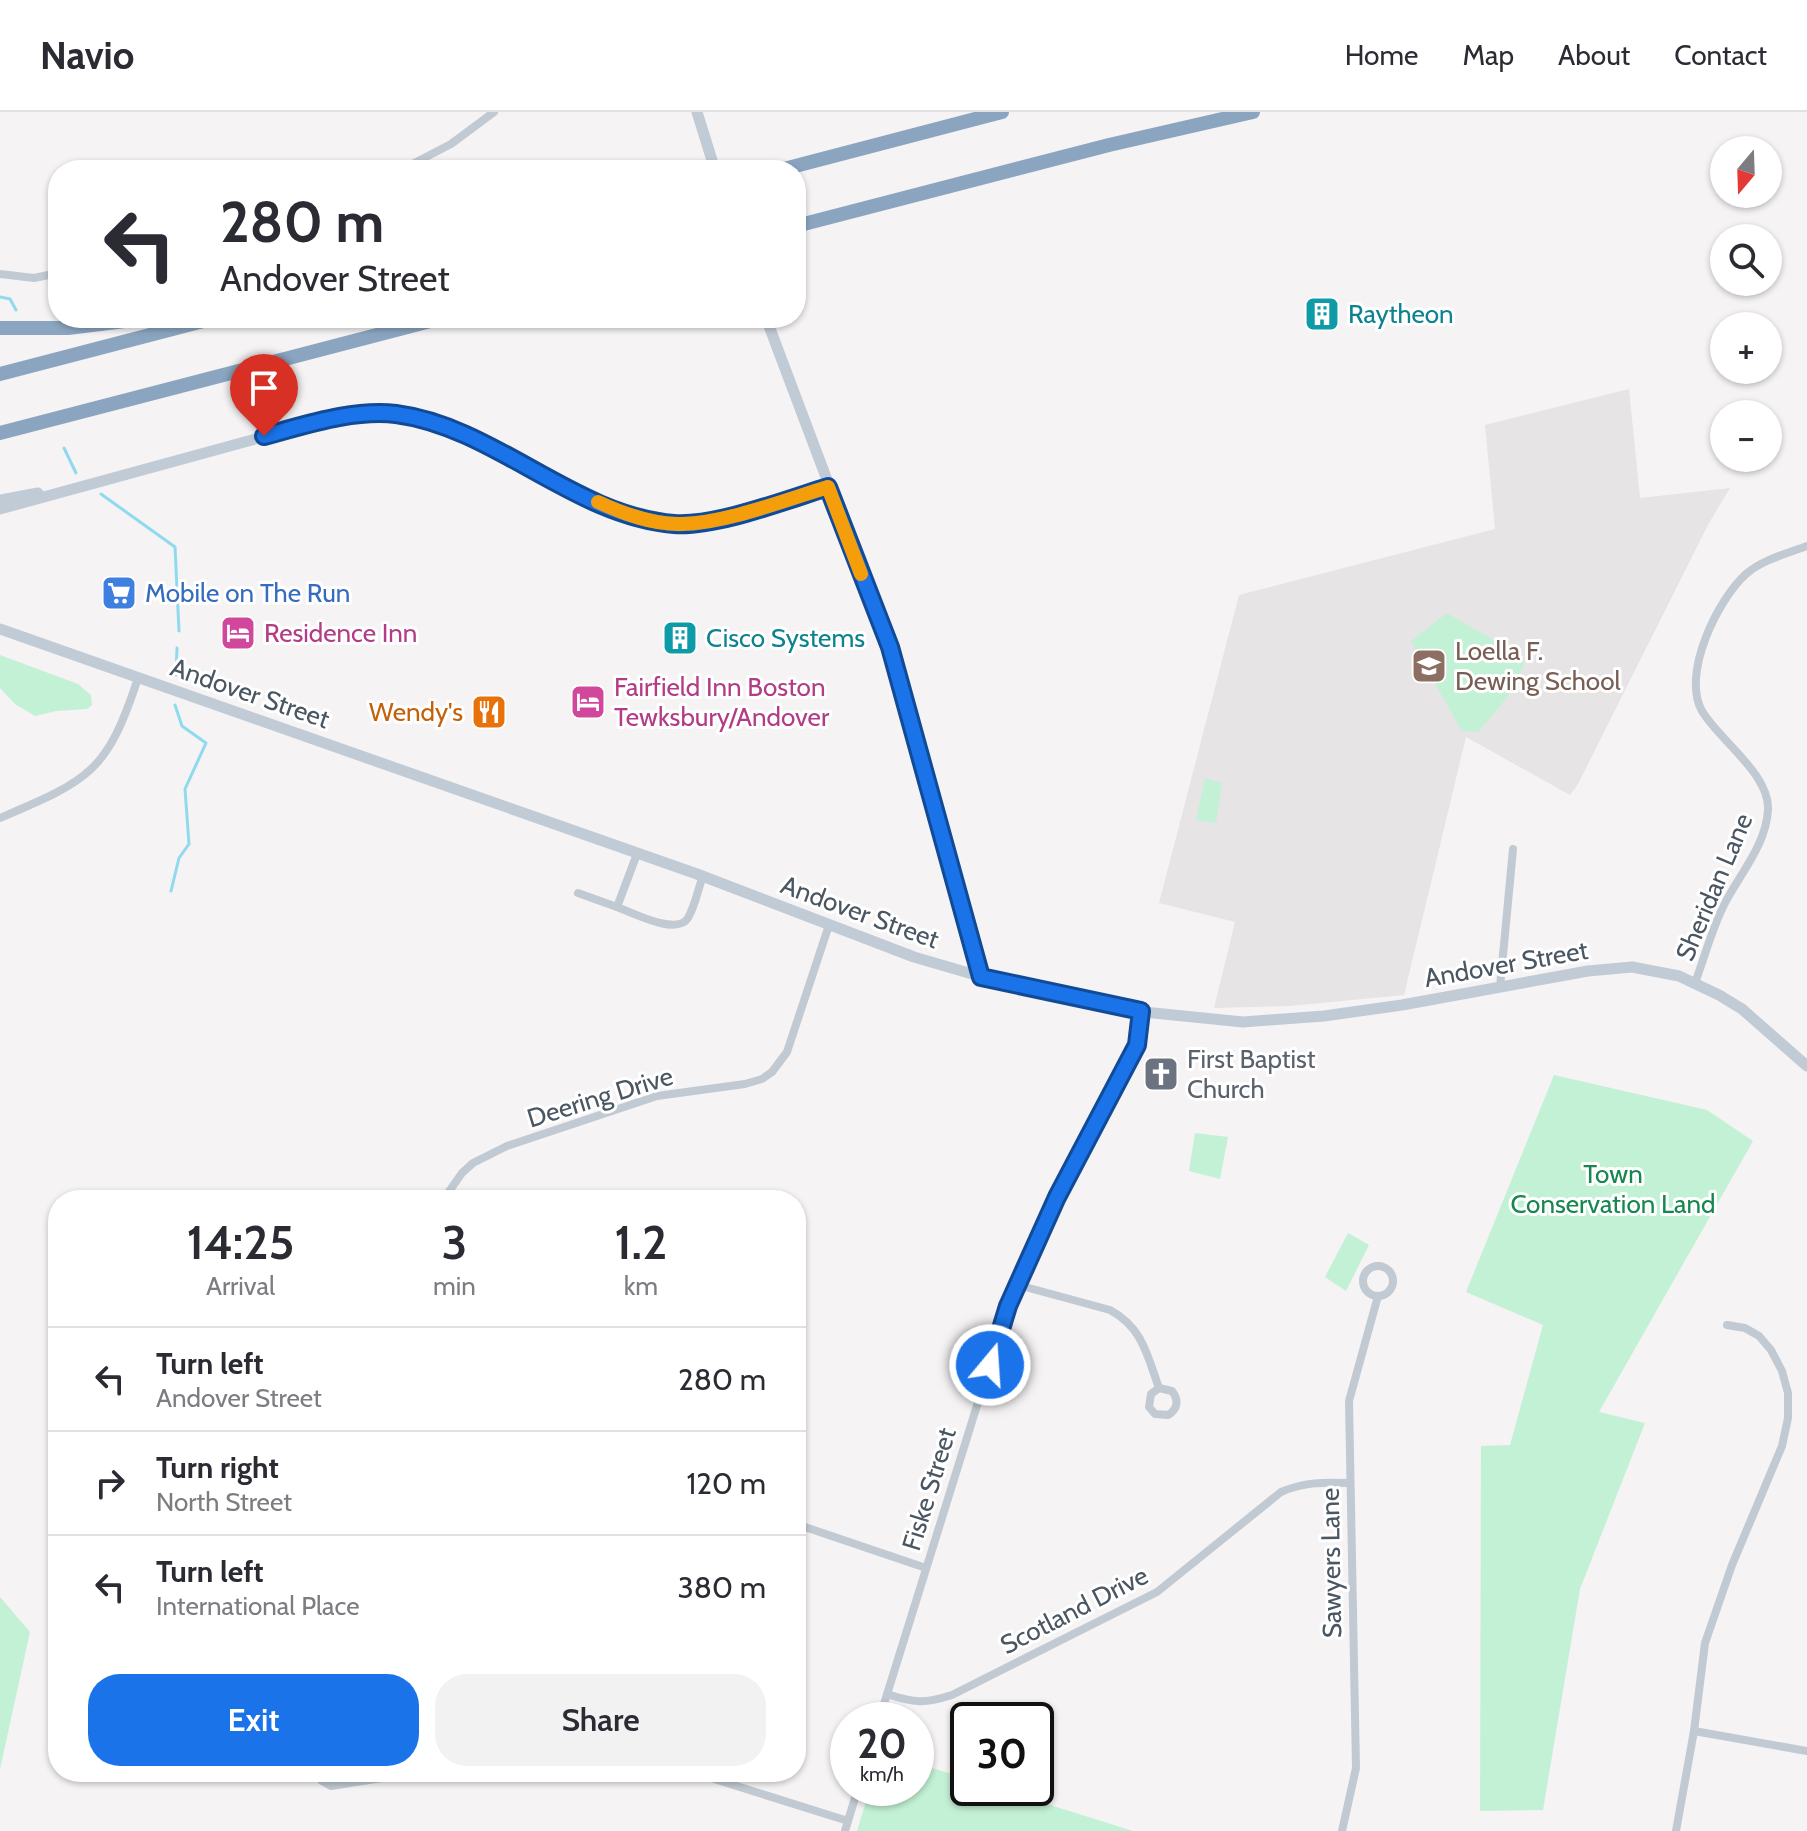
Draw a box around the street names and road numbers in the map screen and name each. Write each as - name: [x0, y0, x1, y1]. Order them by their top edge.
- street label: Andover Street: [166, 651, 334, 735]
- street label: Sheridan Lane: [1669, 809, 1759, 965]
- street label: Andover Street: [777, 869, 944, 955]
- street label: Andover Street: [1422, 934, 1591, 994]
- street label: Deering Drive: [523, 1060, 677, 1134]
- street label: Fiske Street: [895, 1423, 963, 1554]
- street label: Sawyers Lane: [1314, 1487, 1348, 1639]
- street label: Scotland Drive: [995, 1559, 1153, 1661]

